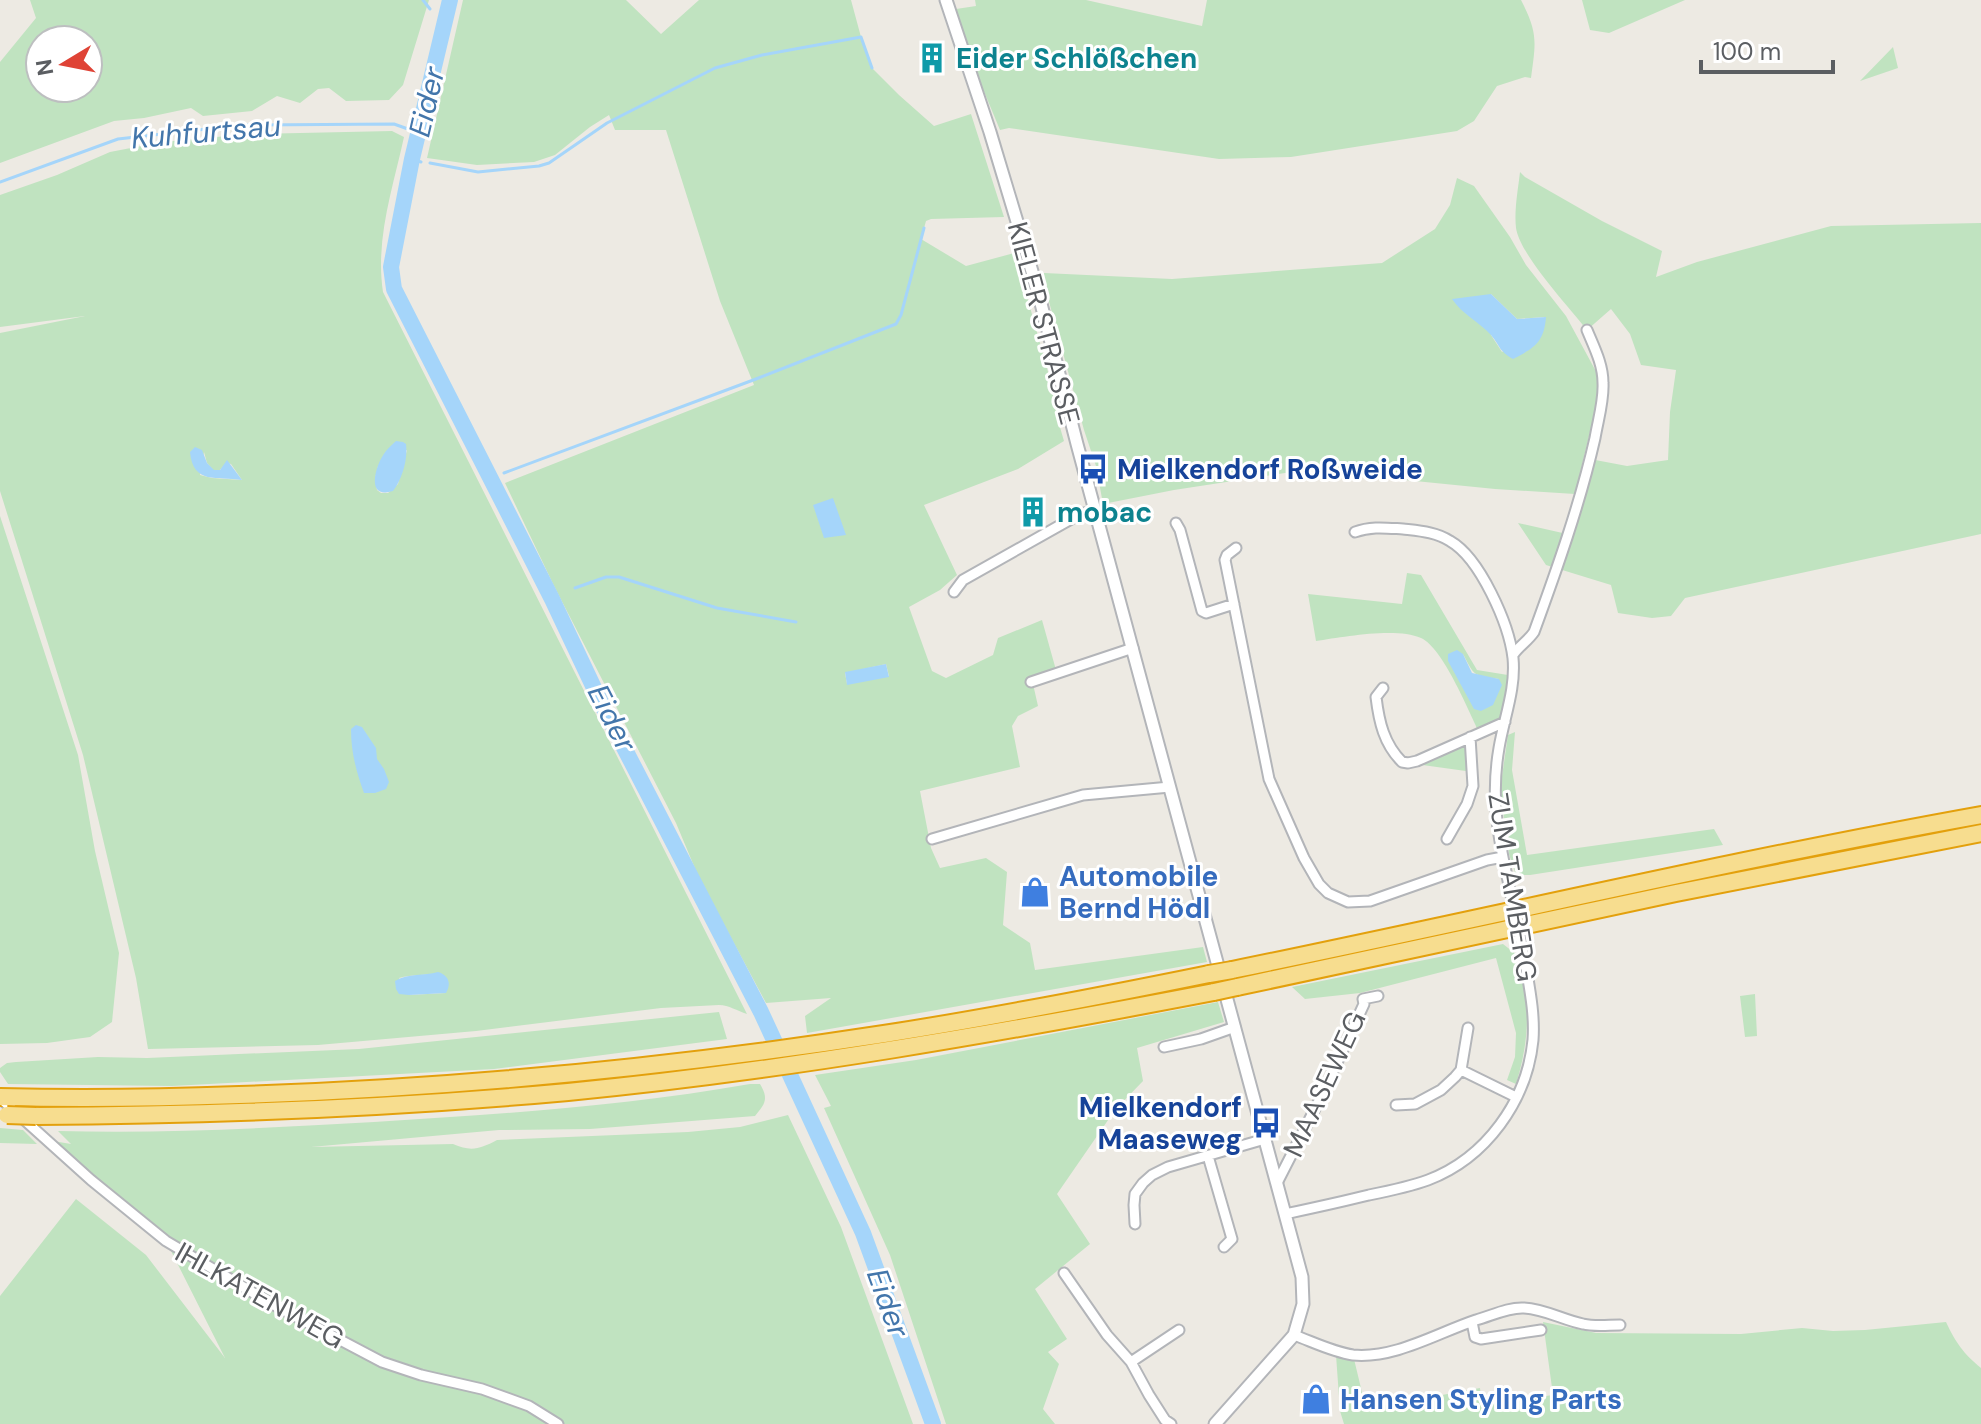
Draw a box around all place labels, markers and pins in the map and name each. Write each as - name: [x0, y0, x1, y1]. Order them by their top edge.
- place label: Eider Schlößchen: [956, 40, 1197, 77]
- building icon: Eider Schlößchen: [915, 41, 949, 75]
- place label: Mielkendorf Roßweide: [1117, 451, 1423, 488]
- bus stop icon: Mielkendorf Roßweide: [1076, 452, 1110, 486]
- place label: mobac: [1057, 494, 1152, 531]
- building icon: mobac: [1016, 495, 1050, 529]
- place label: Automobile Bernd Hödl: [1059, 858, 1218, 927]
- shop icon: Automobile Bernd Hödl: [1018, 875, 1052, 909]
- place label: Mielkendorf Maaseweg: [1079, 1089, 1242, 1158]
- bus stop icon: Mielkendorf Maaseweg: [1249, 1106, 1283, 1140]
- place label: Hansen Styling Parts: [1340, 1381, 1622, 1418]
- shop icon: Hansen Styling Parts: [1299, 1382, 1333, 1416]

